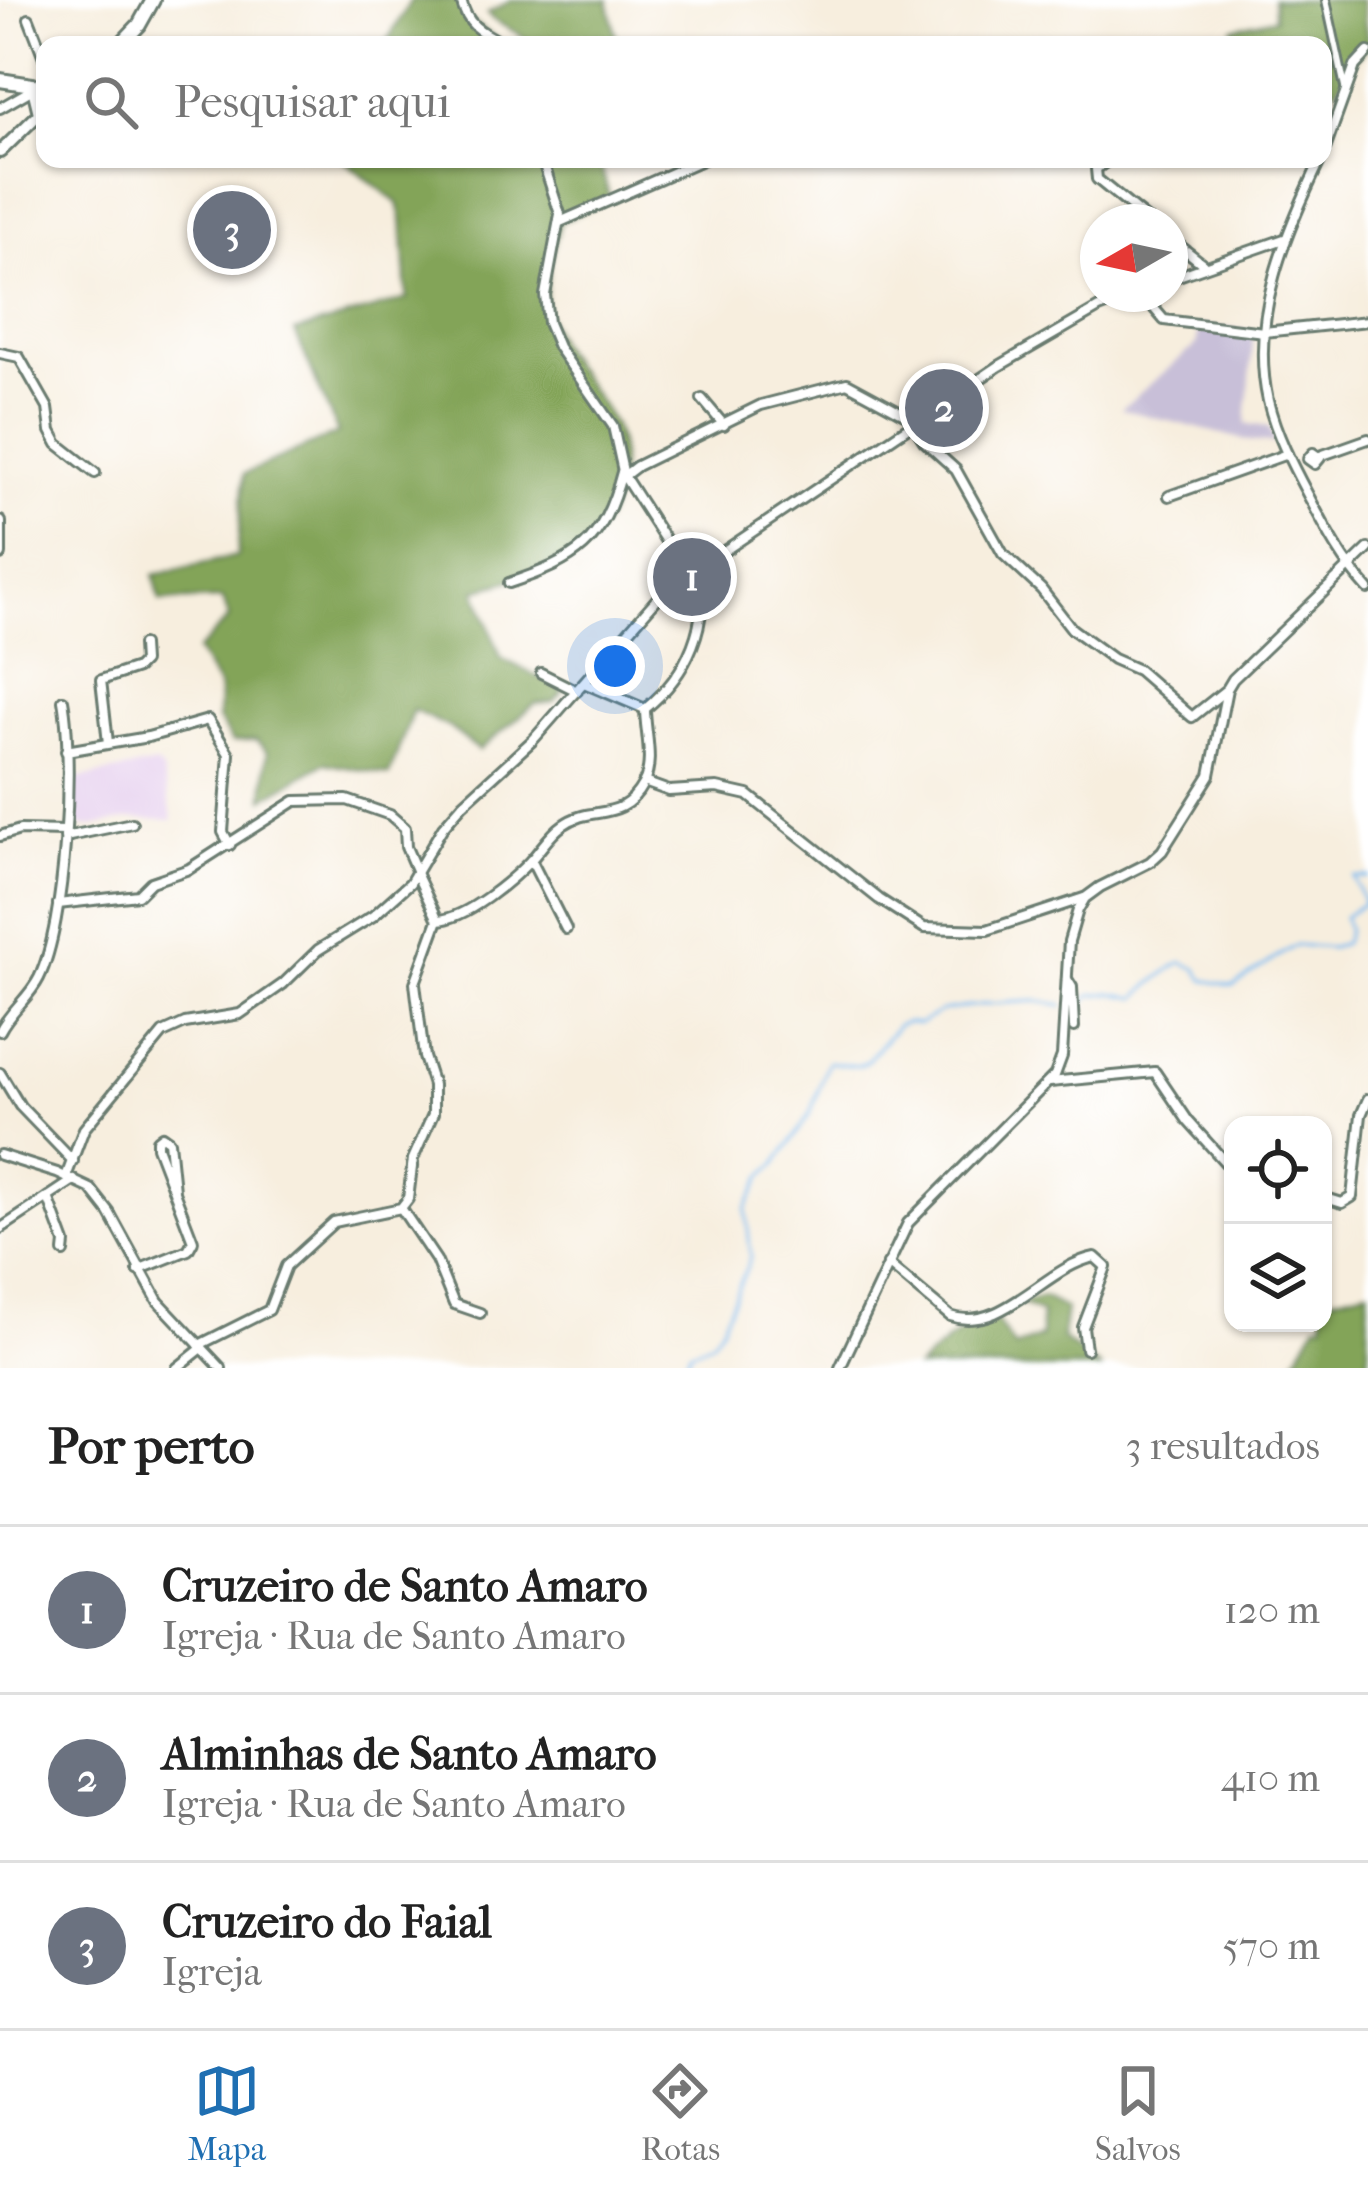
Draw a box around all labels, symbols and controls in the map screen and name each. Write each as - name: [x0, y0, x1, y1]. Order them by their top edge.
- search box: [36, 36, 1332, 168]
- icon: search: [78, 69, 144, 135]
- text: Pesquisar aqui: [174, 76, 450, 129]
- pin: 3: [193, 185, 271, 275]
- north arrow: [1080, 204, 1188, 312]
- pin: 2: [905, 363, 983, 453]
- pin: 1: [653, 532, 731, 622]
- your location: [585, 636, 645, 696]
- map controls: [1224, 1116, 1332, 1332]
- button: locate: [1224, 1116, 1332, 1224]
- button: layers: [1224, 1224, 1332, 1332]
- text: Por perto: [48, 1416, 255, 1476]
- text: 3 resultados: [1126, 1423, 1320, 1469]
- text: Cruzeiro de Santo Amaro: [162, 1560, 648, 1613]
- text: 1: [80, 1587, 94, 1633]
- text: 120 m: [1224, 1587, 1320, 1633]
- text: Igreja · Rua de Santo Amaro: [162, 1613, 626, 1659]
- text: Alminhas de Santo Amaro: [162, 1728, 657, 1781]
- text: 2: [77, 1755, 97, 1801]
- text: 410 m: [1221, 1755, 1320, 1801]
- text: Igreja · Rua de Santo Amaro: [162, 1781, 626, 1827]
- text: Cruzeiro do Faial: [162, 1896, 492, 1949]
- text: 3: [79, 1923, 95, 1969]
- text: 570 m: [1222, 1923, 1320, 1969]
- text: Igreja: [162, 1949, 262, 1995]
- tab: Mapa: [187, 2058, 266, 2169]
- tab: Rotas: [641, 2058, 720, 2169]
- tab: Salvos: [1095, 2058, 1181, 2169]

